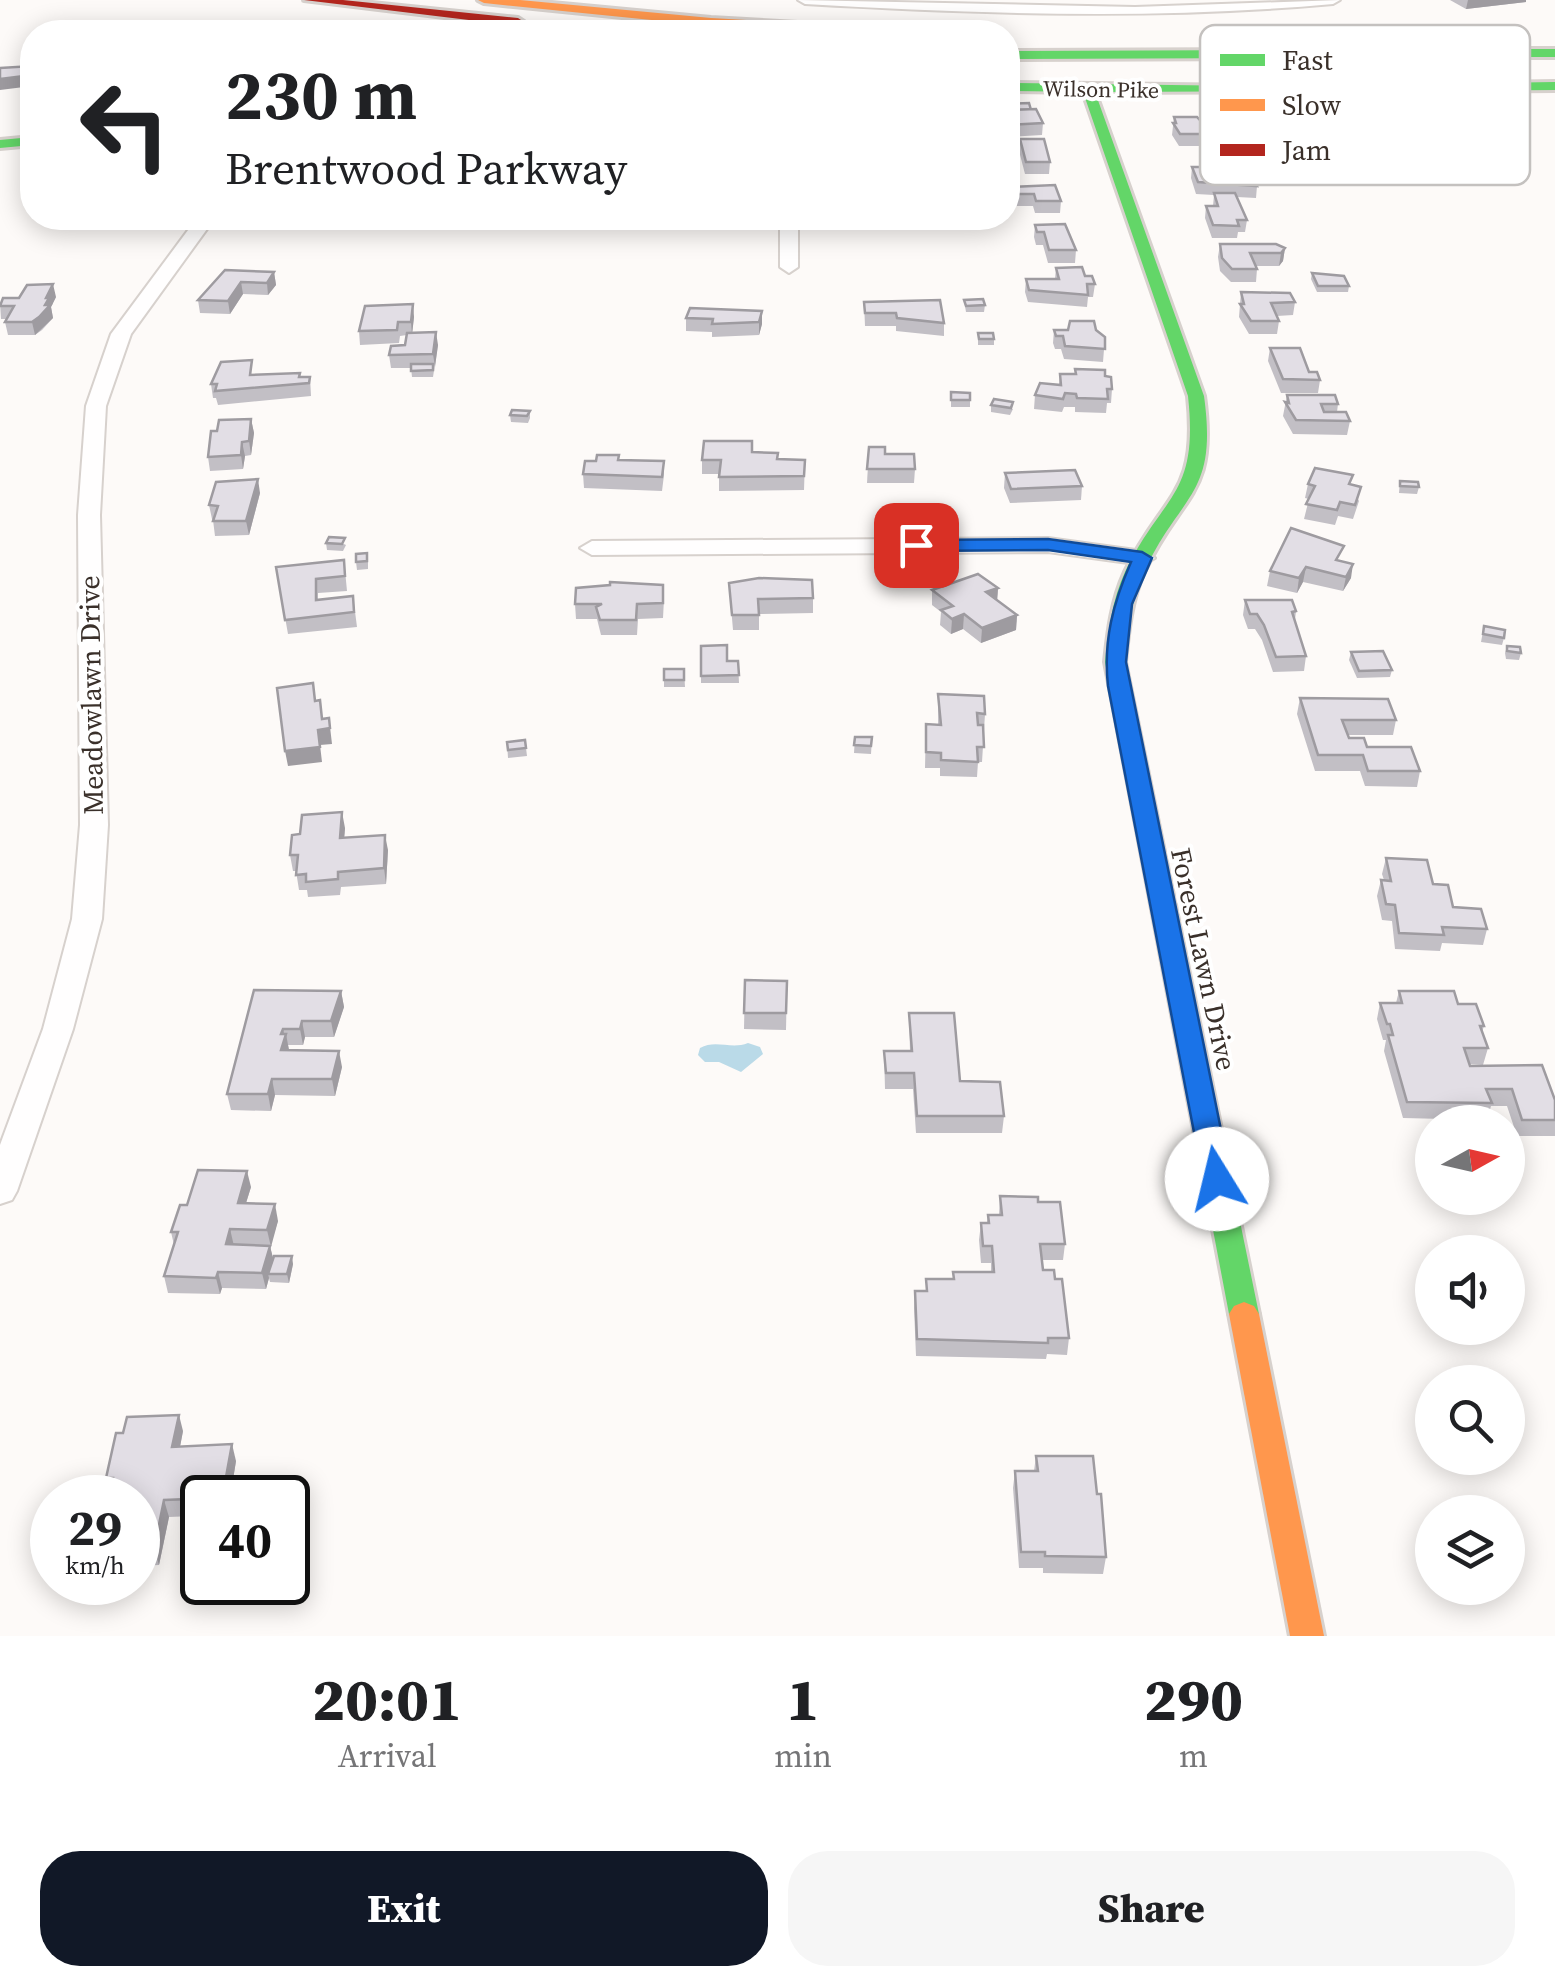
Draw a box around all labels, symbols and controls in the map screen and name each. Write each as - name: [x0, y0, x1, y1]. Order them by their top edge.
- legend: [1200, 25, 1530, 185]
- text: Fast: [1282, 41, 1333, 79]
- text: 230 m: [225, 46, 417, 142]
- icon: left: [60, 60, 190, 190]
- street label: Wilson Pike: [1043, 73, 1159, 105]
- text: Slow: [1282, 86, 1342, 124]
- text: Jam: [1281, 131, 1331, 169]
- text: Brentwood Parkway: [225, 137, 627, 199]
- pin: [874, 503, 959, 588]
- icon: arrive: [889, 518, 944, 573]
- street label: Meadowlawn Drive: [70, 575, 112, 815]
- street label: Forest Lawn Drive: [1162, 844, 1246, 1074]
- north arrow: [1415, 1105, 1525, 1215]
- map controls: [1415, 1105, 1525, 1605]
- position arrow: [1165, 1127, 1269, 1231]
- button: sound: [1415, 1235, 1525, 1345]
- button: search: [1415, 1365, 1525, 1475]
- speed limit sign: 40: [180, 1475, 310, 1605]
- text: 29: [68, 1493, 122, 1562]
- button: layers: [1415, 1495, 1525, 1605]
- text: km/h: [65, 1548, 125, 1582]
- text: 20:01: [312, 1658, 462, 1740]
- text: 1: [786, 1658, 820, 1740]
- text: 290: [1144, 1658, 1243, 1740]
- text: Arrival: [338, 1734, 436, 1778]
- text: min: [774, 1734, 832, 1778]
- text: m: [1179, 1734, 1208, 1778]
- button: Exit: [40, 1851, 768, 1966]
- button: Share: [788, 1851, 1515, 1966]

